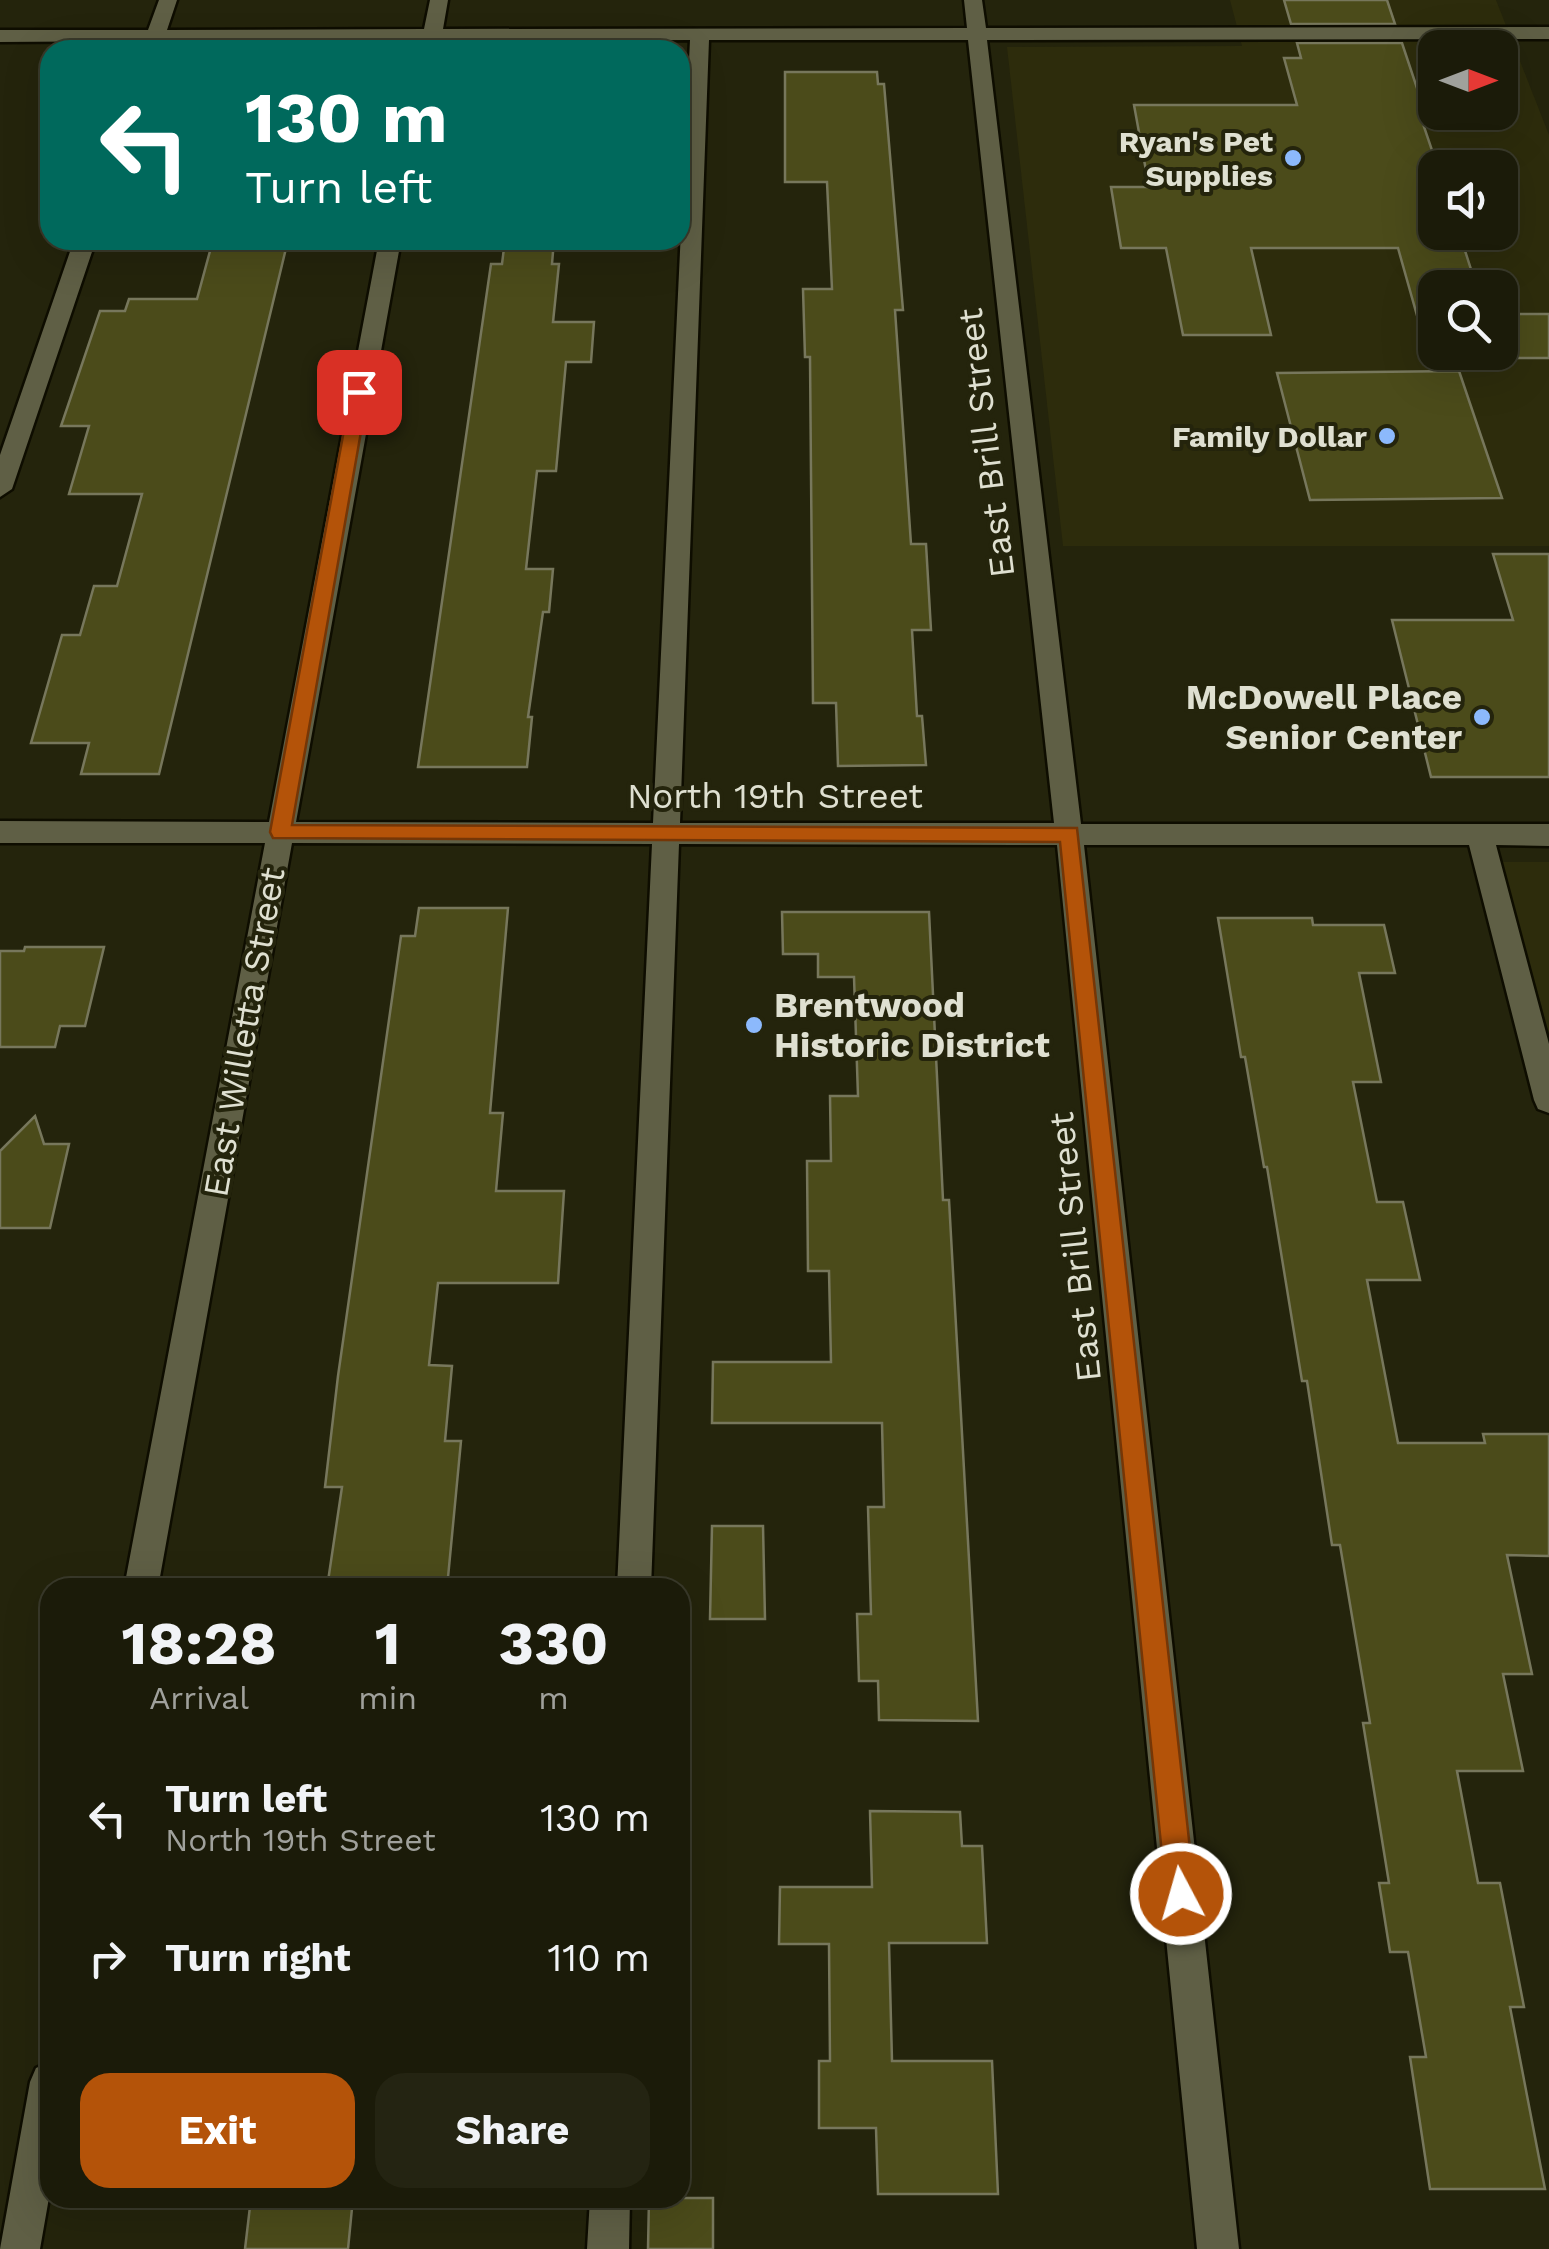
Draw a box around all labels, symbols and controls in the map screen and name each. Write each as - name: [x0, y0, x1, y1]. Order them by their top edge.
- north arrow: [1418, 30, 1518, 130]
- map controls: [1418, 30, 1518, 370]
- text: 130 m: [245, 77, 448, 159]
- icon: left: [80, 80, 210, 210]
- place label: Ryan's Pet Supplies: [1119, 124, 1273, 193]
- marker: Ryan's Pet Supplies: [1282, 147, 1304, 169]
- button: sound: [1418, 150, 1518, 250]
- text: Turn left: [245, 161, 432, 214]
- button: search: [1418, 270, 1518, 370]
- street label: East Brill Street: [949, 306, 1023, 580]
- pin: [317, 350, 402, 435]
- icon: arrive: [332, 365, 387, 420]
- place label: Family Dollar: [1172, 419, 1367, 454]
- marker: Family Dollar: [1376, 425, 1398, 447]
- place label: McDowell Place Senior Center: [1186, 676, 1462, 758]
- marker: McDowell Place Senior Center: [1471, 706, 1493, 728]
- street label: North 19th Street: [627, 775, 923, 817]
- street label: East Willetta Street: [194, 864, 294, 1200]
- place label: Brentwood Historic District: [774, 984, 1050, 1066]
- marker: Brentwood Historic District: [743, 1014, 765, 1036]
- street label: East Brill Street: [1040, 1110, 1110, 1384]
- text: 18:28: [122, 1608, 277, 1679]
- text: 1: [375, 1608, 401, 1679]
- text: 330: [499, 1608, 608, 1679]
- text: Arrival: [149, 1679, 249, 1717]
- text: min: [358, 1679, 417, 1717]
- text: m: [538, 1679, 569, 1717]
- text: Turn left: [165, 1777, 327, 1821]
- icon: left: [80, 1791, 135, 1846]
- text: 130 m: [540, 1796, 650, 1840]
- text: North 19th Street: [165, 1821, 436, 1859]
- position arrow: [1129, 1842, 1233, 1946]
- icon: right: [80, 1931, 135, 1986]
- text: Turn right: [165, 1936, 351, 1980]
- text: 110 m: [548, 1936, 650, 1980]
- button: Exit: [80, 2073, 355, 2188]
- button: Share: [375, 2073, 650, 2188]

